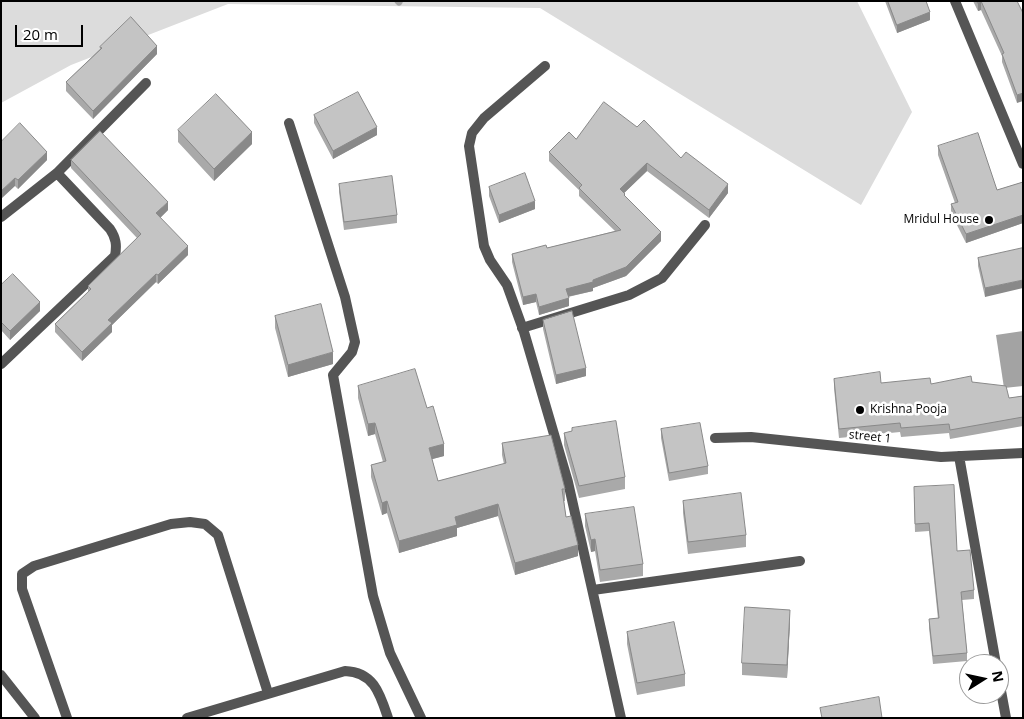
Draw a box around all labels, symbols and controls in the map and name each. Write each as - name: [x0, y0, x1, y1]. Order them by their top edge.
- scale bar: [18, 15, 85, 47]
- text: 20 m: [23, 24, 58, 44]
- place label: Mridul House: [904, 213, 979, 227]
- marker: Mridul House: [983, 214, 995, 226]
- place label: Krishna Pooja: [870, 403, 947, 417]
- marker: Krishna Pooja: [854, 404, 866, 416]
- street label: street 1: [848, 428, 892, 446]
- north arrow: [959, 654, 1009, 704]
- text: N: [988, 669, 1009, 684]

